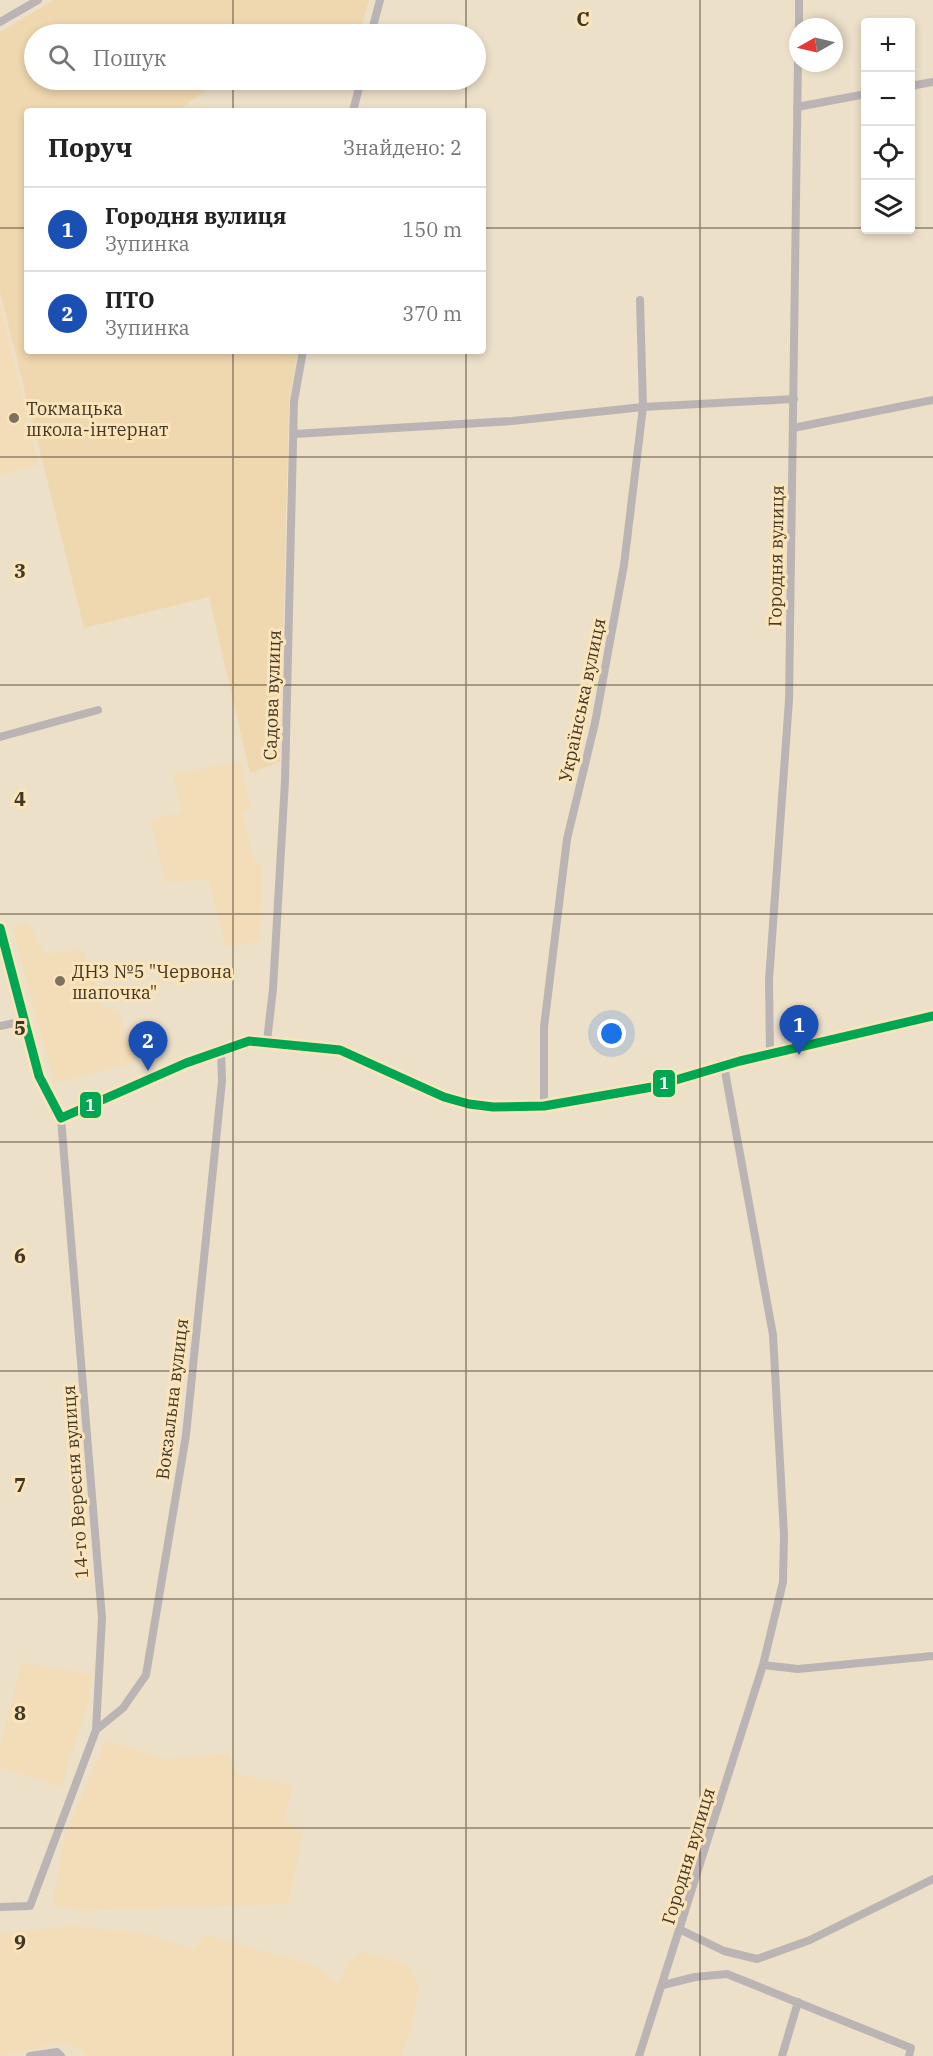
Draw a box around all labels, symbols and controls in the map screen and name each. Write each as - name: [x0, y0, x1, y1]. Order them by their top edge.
- text: C: [576, 5, 590, 32]
- north arrow: [789, 18, 843, 72]
- map controls: [861, 18, 915, 234]
- button: +: [861, 18, 915, 72]
- search box: [24, 24, 486, 90]
- icon: search: [45, 41, 78, 74]
- text: Пошук: [93, 43, 166, 72]
- button: −: [861, 72, 915, 126]
- button: locate: [861, 126, 915, 180]
- text: Поруч: [48, 130, 132, 164]
- text: Знайдено: 2: [343, 134, 462, 161]
- button: layers: [861, 180, 915, 234]
- text: Городня вулиця: [105, 201, 287, 230]
- text: 1: [62, 216, 74, 243]
- text: 150 m: [402, 216, 462, 243]
- text: Зупинка: [105, 230, 190, 257]
- text: ПТО: [105, 285, 155, 314]
- text: 2: [62, 300, 74, 327]
- text: 370 m: [402, 300, 462, 327]
- text: Зупинка: [105, 314, 190, 341]
- place label: Токмацька школа-інтернат: [26, 397, 168, 441]
- marker: Токмацька школа-інтернат: [7, 411, 21, 425]
- street label: Городня вулиця: [763, 485, 789, 627]
- text: 3: [14, 557, 26, 584]
- street label: Українська вулиця: [553, 616, 611, 784]
- street label: Садова вулиця: [258, 629, 286, 761]
- text: 4: [14, 785, 26, 812]
- place label: ДНЗ №5 "Червона шапочка": [72, 960, 232, 1004]
- marker: ДНЗ №5 "Червона шапочка": [53, 974, 67, 988]
- pin: 1: [780, 1006, 818, 1055]
- text: 5: [14, 1014, 26, 1041]
- your location: [597, 1019, 626, 1048]
- pin: 2: [128, 1022, 168, 1071]
- line badge: 1: [652, 1069, 676, 1098]
- text: 1: [659, 1073, 669, 1093]
- line badge: 1: [79, 1091, 102, 1119]
- text: 1: [85, 1095, 95, 1115]
- text: 6: [14, 1242, 26, 1269]
- street label: Вокзальна вулиця: [151, 1317, 193, 1481]
- street label: 14-го Вересня вулиця: [57, 1384, 93, 1580]
- text: 7: [14, 1471, 26, 1498]
- text: 8: [14, 1699, 26, 1726]
- street label: Городня вулиця: [656, 1785, 720, 1927]
- text: 9: [14, 1928, 26, 1955]

